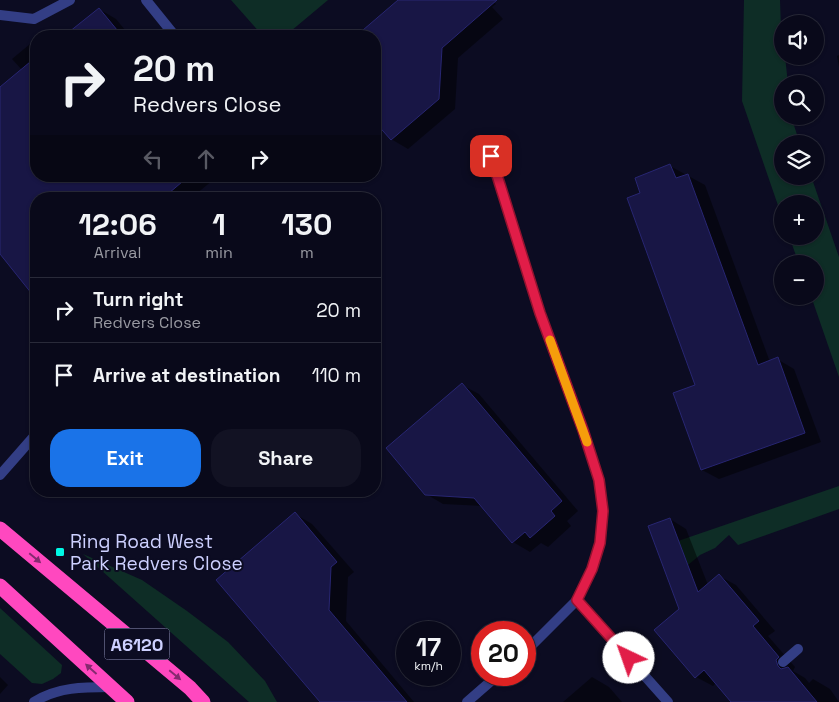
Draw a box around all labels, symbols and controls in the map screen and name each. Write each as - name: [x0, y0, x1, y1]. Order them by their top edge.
- map controls: [774, 15, 824, 305]
- button: sound: [774, 15, 824, 65]
- text: 20 m: [133, 47, 215, 91]
- icon: right: [50, 50, 115, 115]
- button: search: [774, 75, 824, 125]
- text: Redvers Close: [133, 90, 282, 118]
- pin: [470, 135, 512, 177]
- button: layers: [774, 135, 824, 185]
- icon: arrive: [477, 142, 505, 170]
- icon: left: [139, 145, 167, 173]
- icon: ahead: [192, 145, 220, 173]
- icon: right: [245, 145, 273, 173]
- button: +: [774, 195, 824, 245]
- text: 12:06: [78, 205, 157, 244]
- text: 1: [212, 205, 226, 244]
- text: 130: [281, 205, 333, 244]
- text: Arrival: [94, 242, 141, 263]
- text: min: [205, 242, 233, 263]
- text: m: [300, 242, 314, 263]
- button: −: [774, 255, 824, 305]
- text: Turn right: [93, 287, 183, 312]
- icon: right: [50, 296, 78, 324]
- text: 20 m: [316, 298, 361, 323]
- text: Redvers Close: [93, 312, 201, 333]
- icon: arrive: [50, 361, 78, 389]
- text: Arrive at destination: [93, 363, 281, 388]
- text: 110 m: [312, 363, 361, 388]
- button: Exit: [50, 429, 201, 487]
- button: Share: [211, 429, 361, 487]
- place label: Ring Road West Park Redvers Close: [70, 529, 243, 576]
- marker: Ring Road West Park Redvers Close: [54, 546, 66, 558]
- one-way arrow: [29, 552, 41, 563]
- speed limit sign: 20: [471, 621, 536, 686]
- road number: A6120: [104, 629, 170, 660]
- text: 17: [416, 631, 441, 663]
- position arrow: [602, 631, 654, 683]
- text: km/h: [414, 658, 443, 674]
- one-way arrow: [84, 664, 97, 675]
- one-way arrow: [168, 669, 181, 680]

